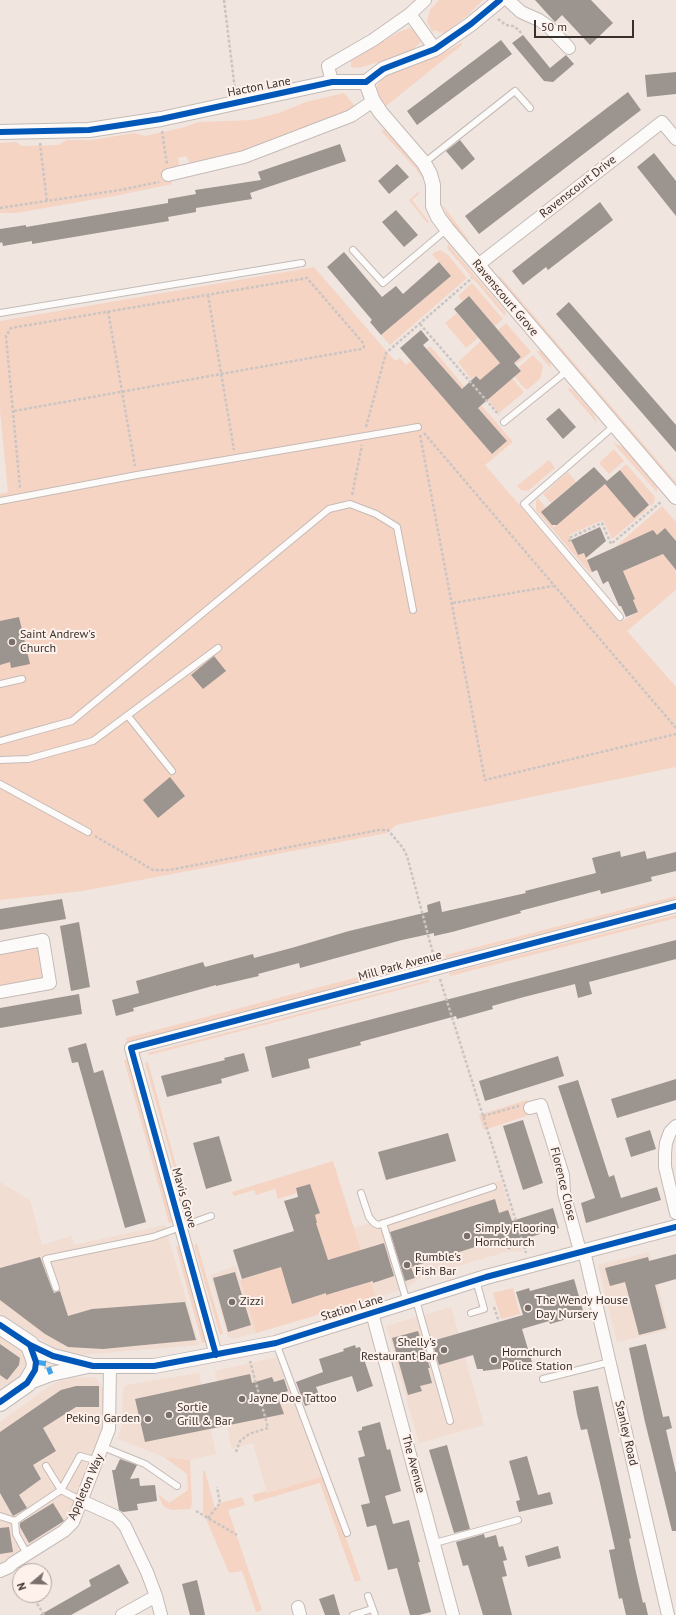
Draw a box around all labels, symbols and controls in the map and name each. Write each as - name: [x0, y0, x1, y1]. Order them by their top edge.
- scale bar: [536, 12, 636, 38]
- text: 50 m: [541, 19, 567, 34]
- street label: Hacton Lane: [226, 74, 292, 100]
- street label: Ravenscourt Drive: [537, 153, 619, 221]
- street label: Ravenscourt Grove: [469, 257, 541, 339]
- place label: Saint Andrew's Church: [20, 628, 95, 656]
- marker: Saint Andrew's Church: [7, 637, 17, 647]
- street label: Mill Park Avenue: [357, 948, 443, 984]
- street label: Florence Close: [547, 1146, 579, 1222]
- street label: Mavis Grove: [169, 1166, 199, 1230]
- place label: Simply Flooring Hornchurch: [475, 1222, 556, 1250]
- marker: Simply Flooring Hornchurch: [462, 1231, 472, 1241]
- place label: Rumble's Fish Bar: [415, 1251, 461, 1279]
- marker: Rumble's Fish Bar: [402, 1260, 412, 1270]
- street label: Station Lane: [319, 1292, 385, 1324]
- place label: The Wendy House Day Nursery: [536, 1294, 628, 1322]
- place label: Zizzi: [240, 1295, 264, 1309]
- marker: Zizzi: [227, 1297, 237, 1307]
- marker: The Wendy House Day Nursery: [523, 1303, 533, 1313]
- place label: Shelly's Restaurant Bar: [361, 1336, 436, 1364]
- marker: Shelly's Restaurant Bar: [439, 1345, 449, 1355]
- place label: Hornchurch Police Station: [502, 1346, 573, 1374]
- marker: Hornchurch Police Station: [489, 1355, 499, 1365]
- place label: Jayne Doe Tattoo: [250, 1392, 337, 1406]
- marker: Jayne Doe Tattoo: [237, 1394, 247, 1404]
- street label: Stanley Road: [612, 1399, 640, 1467]
- place label: Sortie Grill & Bar: [177, 1401, 232, 1429]
- marker: Sortie Grill & Bar: [164, 1410, 174, 1420]
- place label: Peking Garden: [66, 1412, 140, 1426]
- marker: Peking Garden: [143, 1414, 153, 1424]
- street label: The Avenue: [398, 1433, 428, 1495]
- street label: Appleton Way: [65, 1452, 107, 1522]
- north arrow: [12, 1563, 52, 1603]
- text: N: [14, 1581, 29, 1592]

